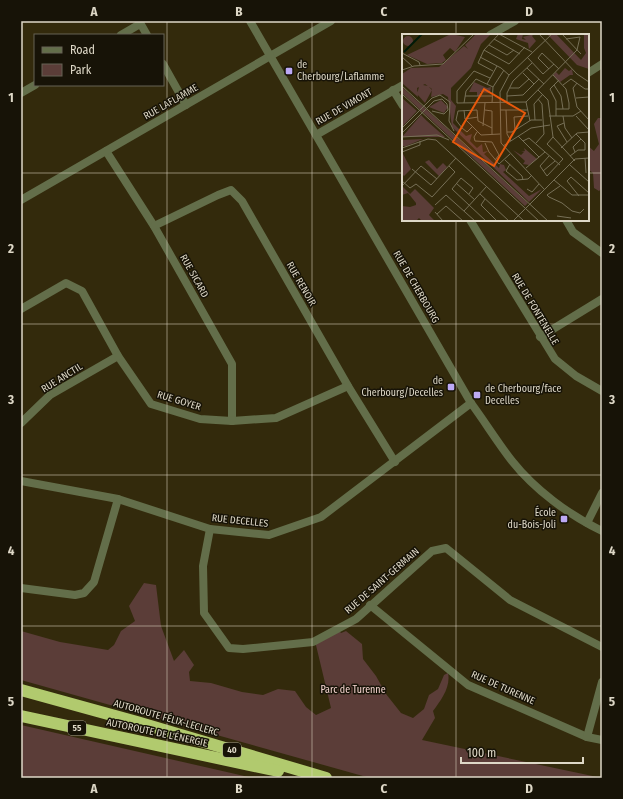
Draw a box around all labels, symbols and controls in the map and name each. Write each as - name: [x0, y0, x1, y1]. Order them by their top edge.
- text: A: [89, 4, 98, 19]
- text: B: [235, 4, 243, 19]
- text: C: [381, 4, 388, 19]
- text: D: [525, 4, 533, 19]
- legend: [34, 34, 164, 86]
- inset map: [402, 34, 589, 221]
- text: Road: [70, 43, 95, 57]
- place label: de Cherbourg/Laflamme: [297, 59, 384, 83]
- text: Park: [70, 63, 92, 77]
- marker: de Cherbourg/Laflamme: [284, 66, 294, 76]
- street label: RUE LAFLAMME: [142, 81, 201, 122]
- street label: RUE DE VIMONT: [314, 86, 375, 128]
- text: 1: [8, 90, 14, 105]
- text: 1: [609, 90, 615, 105]
- text: 2: [7, 241, 14, 256]
- text: 2: [608, 241, 615, 256]
- street label: RUE DE CHERBOURG: [391, 249, 442, 325]
- street label: RUE SICARD: [177, 252, 211, 300]
- street label: RUE RENOIR: [284, 260, 319, 309]
- street label: RUE DE FONTENELLE: [509, 271, 561, 347]
- street label: RUE ANCTIL: [39, 360, 85, 395]
- place label: de Cherbourg/Decelles: [362, 375, 443, 399]
- marker: de Cherbourg/Decelles: [446, 382, 456, 392]
- place label: de Cherbourg/face Decelles: [485, 383, 561, 407]
- street label: RUE GOYER: [156, 389, 203, 413]
- marker: de Cherbourg/face Decelles: [472, 390, 482, 400]
- text: 3: [7, 392, 14, 407]
- text: 3: [608, 392, 615, 407]
- place label: École du-Bois-Joli: [508, 505, 556, 531]
- street label: RUE DECELLES: [211, 512, 269, 530]
- marker: École du-Bois-Joli: [559, 514, 569, 524]
- text: 4: [8, 543, 15, 558]
- text: 4: [609, 543, 616, 558]
- street label: RUE DE SAINT-GERMAIN: [342, 545, 422, 617]
- street label: RUE DE TURENNE: [469, 669, 537, 708]
- park label: Parc de Turenne: [320, 684, 386, 696]
- text: 5: [8, 694, 14, 709]
- text: 5: [609, 694, 615, 709]
- street label: AUTOROUTE FÉLIX-LECLERC: [112, 695, 220, 739]
- street label: AUTOROUTE DE L'ÉNERGIE: [105, 714, 209, 750]
- road number: 55: [68, 721, 86, 735]
- scale bar: [461, 739, 583, 765]
- road number: 40: [223, 743, 241, 757]
- text: 100 m: [467, 746, 496, 760]
- text: A: [89, 781, 98, 796]
- text: B: [235, 781, 243, 796]
- text: C: [381, 781, 388, 796]
- text: D: [525, 781, 533, 796]

